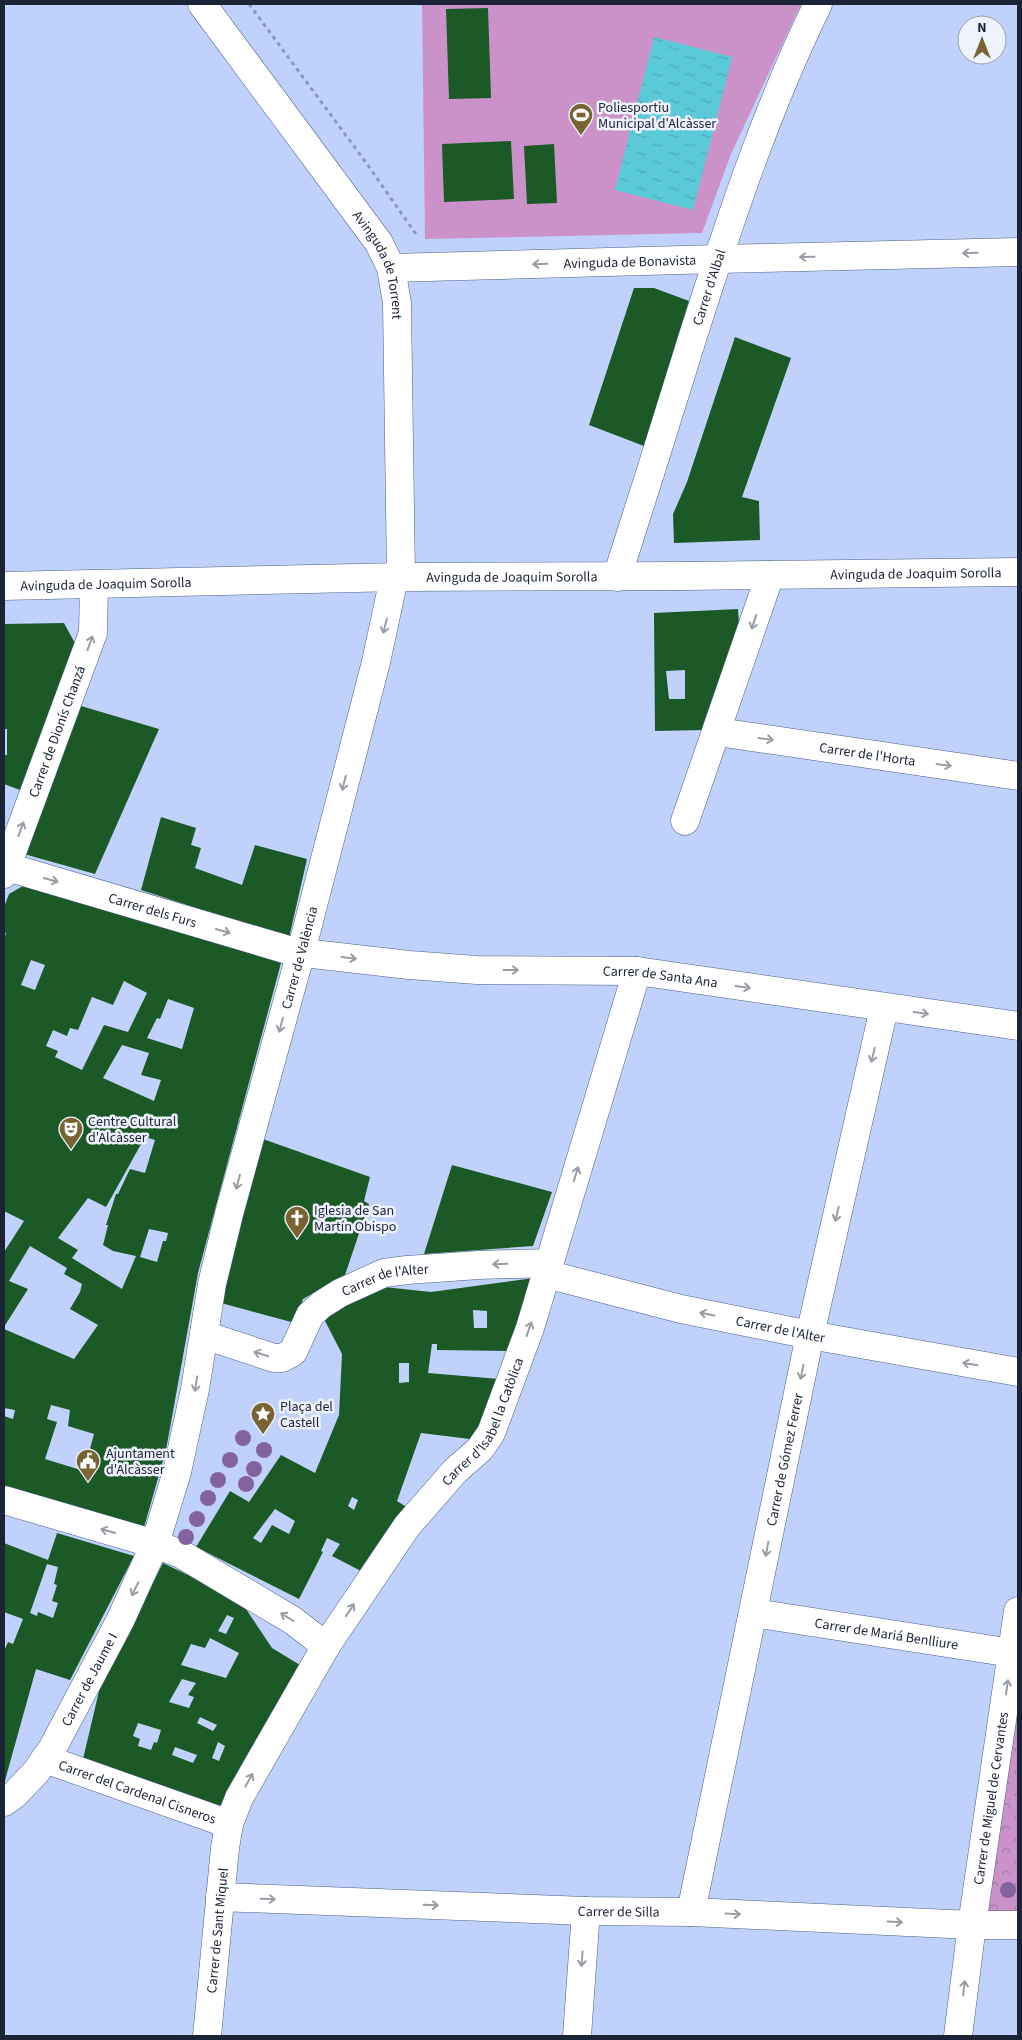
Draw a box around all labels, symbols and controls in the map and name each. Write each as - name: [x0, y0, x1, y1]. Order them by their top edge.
- north arrow: [957, 15, 1007, 65]
- text: N: [977, 18, 987, 38]
- place label: Poliesportiu Municipal d'Alcàsser: [598, 98, 716, 134]
- sports icon: Poliesportiu Municipal d'Alcàsser: [568, 102, 594, 136]
- street label: Avinguda de Torrent: [347, 207, 406, 320]
- street label: Carrer d'Albal: [688, 246, 732, 328]
- one-way arrow: [962, 249, 978, 258]
- street label: Avinguda de Bonavista: [563, 251, 697, 274]
- one-way arrow: [799, 252, 816, 262]
- one-way arrow: [532, 259, 548, 269]
- street label: Avinguda de Joaquim Sorolla: [830, 563, 1002, 585]
- street label: Avinguda de Joaquim Sorolla: [426, 567, 598, 588]
- street label: Avinguda de Joaquim Sorolla: [20, 573, 192, 597]
- one-way arrow: [749, 613, 759, 629]
- one-way arrow: [380, 617, 389, 633]
- one-way arrow: [86, 636, 95, 651]
- street label: Carrer de Dionís Chanzá: [24, 663, 91, 801]
- one-way arrow: [757, 734, 773, 744]
- street label: Carrer de l'Horta: [818, 738, 917, 772]
- one-way arrow: [935, 760, 951, 770]
- one-way arrow: [339, 775, 349, 791]
- one-way arrow: [17, 821, 26, 837]
- one-way arrow: [42, 875, 58, 885]
- street label: Carrer dels Furs: [106, 888, 199, 933]
- street label: Carrer de València: [277, 904, 323, 1012]
- one-way arrow: [215, 926, 231, 936]
- one-way arrow: [341, 953, 357, 963]
- street label: Carrer de Santa Ana: [603, 962, 719, 994]
- one-way arrow: [503, 965, 519, 975]
- one-way arrow: [734, 982, 750, 992]
- one-way arrow: [912, 1008, 928, 1018]
- one-way arrow: [276, 1017, 285, 1033]
- one-way arrow: [868, 1047, 877, 1063]
- place label: Centre Cultural d'Alcàsser: [88, 1112, 177, 1148]
- theatre icon: Centre Cultural d'Alcàsser: [58, 1116, 84, 1150]
- one-way arrow: [572, 1167, 581, 1182]
- one-way arrow: [233, 1173, 242, 1189]
- place label: Iglesia de San Martín Obispo: [314, 1201, 396, 1237]
- church icon: Iglesia de San Martín Obispo: [284, 1205, 310, 1239]
- one-way arrow: [832, 1205, 841, 1221]
- street label: Carrer de l'Alter: [338, 1260, 429, 1302]
- one-way arrow: [493, 1260, 509, 1269]
- one-way arrow: [700, 1309, 716, 1319]
- street label: Carrer de l'Alter: [734, 1311, 827, 1349]
- one-way arrow: [525, 1322, 534, 1338]
- one-way arrow: [253, 1349, 269, 1358]
- street label: Carrer d'Isabel la Catòlica: [437, 1355, 529, 1491]
- one-way arrow: [963, 1358, 979, 1368]
- one-way arrow: [797, 1364, 807, 1380]
- one-way arrow: [190, 1375, 200, 1391]
- street label: Carrer de Gómez Ferrer: [762, 1391, 809, 1528]
- place label: Plaça del Castell: [280, 1397, 333, 1433]
- place icon: Plaça del Castell: [250, 1401, 276, 1435]
- place label: Ajuntament d'Alcàsser: [106, 1444, 175, 1480]
- public building icon: Ajuntament d'Alcàsser: [75, 1448, 101, 1482]
- one-way arrow: [101, 1525, 117, 1535]
- one-way arrow: [762, 1540, 771, 1556]
- one-way arrow: [130, 1581, 140, 1596]
- one-way arrow: [345, 1603, 355, 1617]
- one-way arrow: [280, 1612, 294, 1622]
- street label: Carrer de Mariá Benlliure: [813, 1614, 959, 1656]
- street label: Carrer de Jaume I: [57, 1629, 123, 1730]
- one-way arrow: [1002, 1679, 1012, 1695]
- street label: Carrer de Miguel de Cervantes: [969, 1710, 1014, 1886]
- street label: Carrer del Cardenal Cisneros: [55, 1755, 219, 1830]
- one-way arrow: [245, 1773, 255, 1787]
- street label: Carrer de Sant Miquel: [202, 1866, 234, 1994]
- one-way arrow: [260, 1894, 276, 1904]
- one-way arrow: [422, 1900, 438, 1910]
- street label: Carrer de Silla: [577, 1902, 660, 1923]
- one-way arrow: [725, 1910, 741, 1919]
- one-way arrow: [887, 1917, 903, 1926]
- one-way arrow: [578, 1951, 587, 1967]
- one-way arrow: [959, 1980, 969, 1996]

